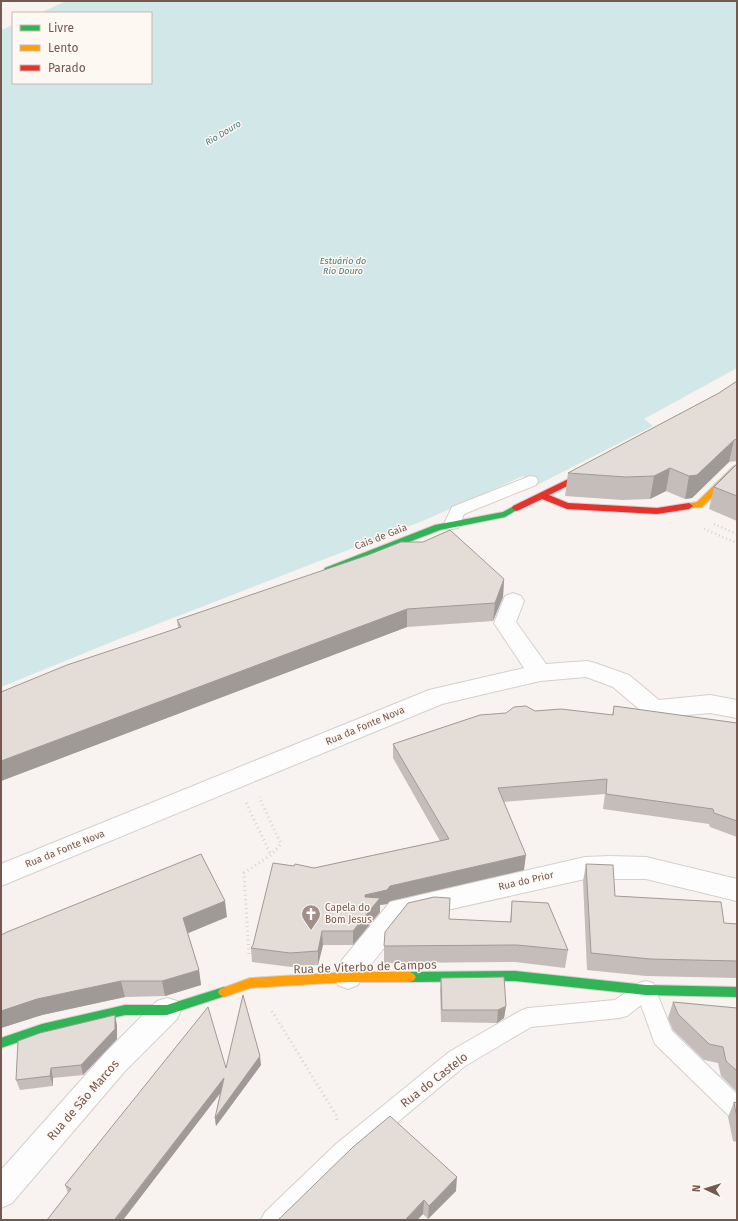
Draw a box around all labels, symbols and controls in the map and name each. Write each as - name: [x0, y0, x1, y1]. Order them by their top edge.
- legend: [12, 12, 152, 84]
- text: Livre: [48, 21, 74, 35]
- text: Lento: [48, 41, 78, 55]
- text: Parado: [48, 61, 86, 75]
- water label: Rio Douro: [203, 118, 243, 148]
- water label: Estuário do Rio Douro: [320, 256, 366, 276]
- street label: Cais de Gaia: [353, 522, 409, 552]
- street label: Rua da Fonte Nova: [324, 704, 406, 748]
- street label: Rua da Fonte Nova: [23, 828, 107, 870]
- street label: Rua do Prior: [497, 869, 555, 893]
- place label: Capela do Bom Jesus: [325, 902, 372, 926]
- church icon: Capela do Bom Jesus: [300, 903, 322, 931]
- street label: Rua de Viterbo de Campos: [293, 957, 437, 977]
- street label: Rua do Castelo: [398, 1050, 470, 1110]
- street label: Rua de São Marcos: [44, 1056, 122, 1143]
- north arrow: [686, 1169, 726, 1209]
- text: N: [690, 1184, 703, 1192]

